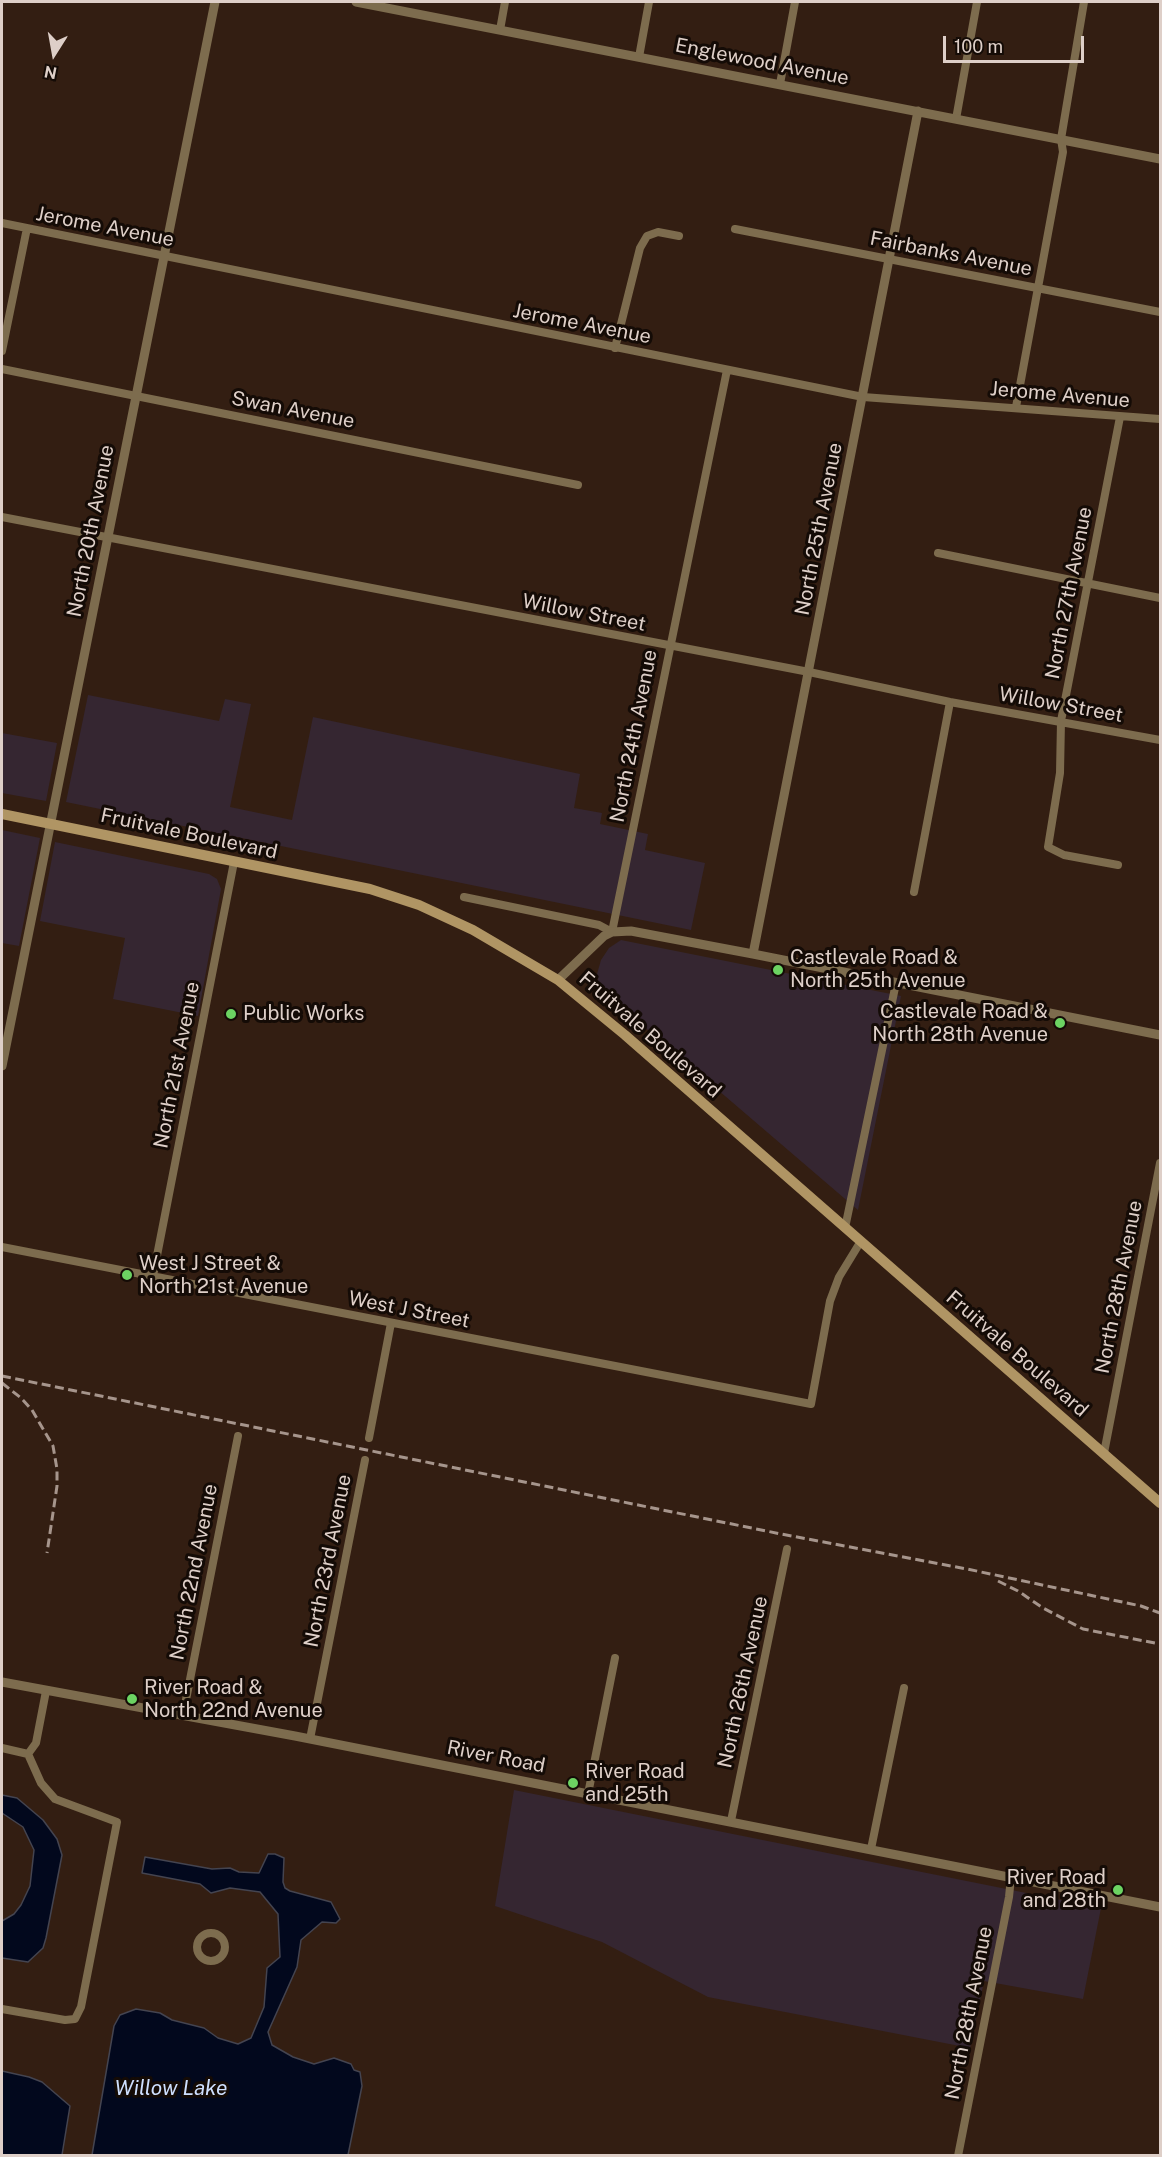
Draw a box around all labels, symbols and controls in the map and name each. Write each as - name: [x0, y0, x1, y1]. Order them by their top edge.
- north arrow: [24, 24, 84, 84]
- scale bar: [946, 24, 1087, 62]
- street label: Englewood Avenue: [673, 33, 851, 91]
- text: 100 m: [954, 36, 1003, 57]
- text: N: [43, 62, 58, 83]
- street label: Jerome Avenue: [34, 202, 176, 252]
- street label: Fairbanks Avenue: [868, 227, 1034, 281]
- street label: Jerome Avenue: [511, 299, 653, 349]
- street label: Jerome Avenue: [989, 377, 1131, 413]
- street label: Swan Avenue: [229, 386, 357, 434]
- street label: North 25th Avenue: [790, 441, 848, 617]
- street label: North 20th Avenue: [63, 443, 119, 619]
- street label: North 27th Avenue: [1041, 505, 1097, 681]
- street label: Willow Street: [520, 589, 648, 637]
- street label: North 24th Avenue: [605, 648, 663, 824]
- street label: Willow Street: [997, 682, 1125, 728]
- street label: Fruitvale Boulevard: [98, 803, 280, 865]
- place label: Castlevale Road & North 25th Avenue: [790, 946, 966, 993]
- marker: Castlevale Road & North 25th Avenue: [771, 963, 785, 977]
- street label: Fruitvale Boulevard: [574, 967, 726, 1103]
- street label: North 21st Avenue: [149, 980, 205, 1150]
- place label: Castlevale Road & North 28th Avenue: [872, 1000, 1048, 1047]
- place label: Public Works: [243, 1002, 364, 1026]
- marker: Public Works: [224, 1007, 238, 1021]
- marker: Castlevale Road & North 28th Avenue: [1053, 1016, 1067, 1030]
- street label: North 28th Avenue: [1090, 1198, 1148, 1376]
- place label: West J Street & North 21st Avenue: [139, 1252, 308, 1299]
- marker: West J Street & North 21st Avenue: [120, 1268, 134, 1282]
- street label: West J Street: [346, 1286, 472, 1334]
- street label: Fruitvale Boulevard: [941, 1286, 1093, 1422]
- street label: North 23rd Avenue: [299, 1473, 357, 1649]
- street label: North 22nd Avenue: [165, 1482, 223, 1662]
- street label: North 26th Avenue: [713, 1594, 773, 1770]
- place label: River Road & North 22nd Avenue: [144, 1676, 323, 1723]
- marker: River Road & North 22nd Avenue: [125, 1692, 139, 1706]
- street label: River Road: [445, 1736, 547, 1778]
- place label: River Road and 25th: [585, 1760, 685, 1807]
- marker: River Road and 25th: [566, 1776, 580, 1790]
- place label: River Road and 28th: [1006, 1866, 1106, 1913]
- marker: River Road and 28th: [1111, 1883, 1125, 1897]
- street label: North 28th Avenue: [940, 1924, 998, 2102]
- water label: Willow Lake: [115, 2076, 227, 2102]

